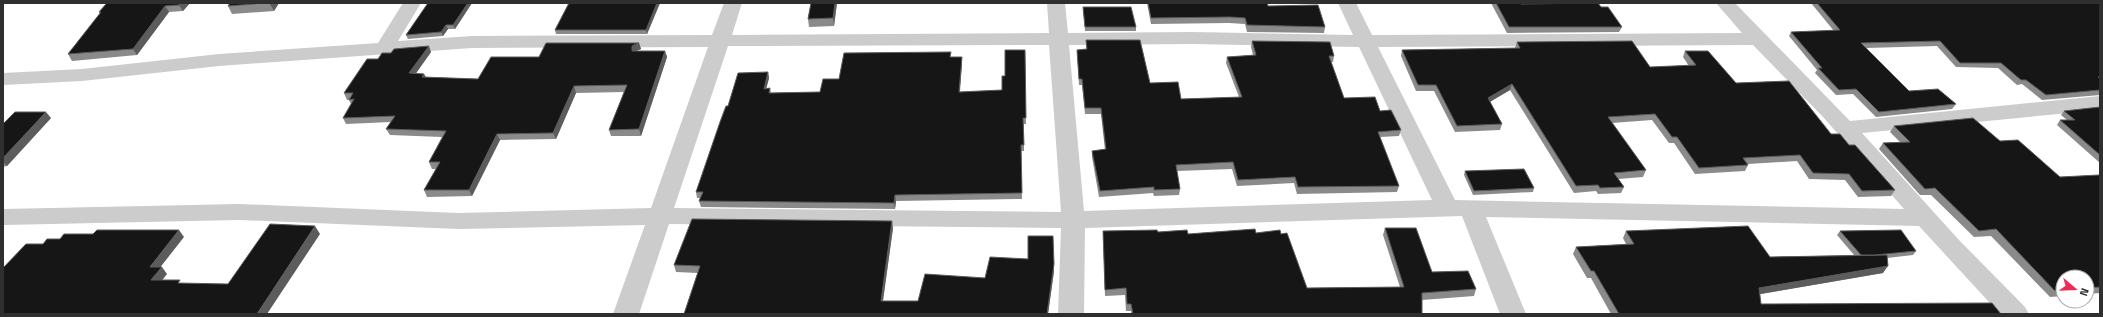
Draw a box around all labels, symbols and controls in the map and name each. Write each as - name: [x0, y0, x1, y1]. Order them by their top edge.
- north arrow: [2055, 269, 2095, 309]
- text: N: [2076, 286, 2093, 298]

